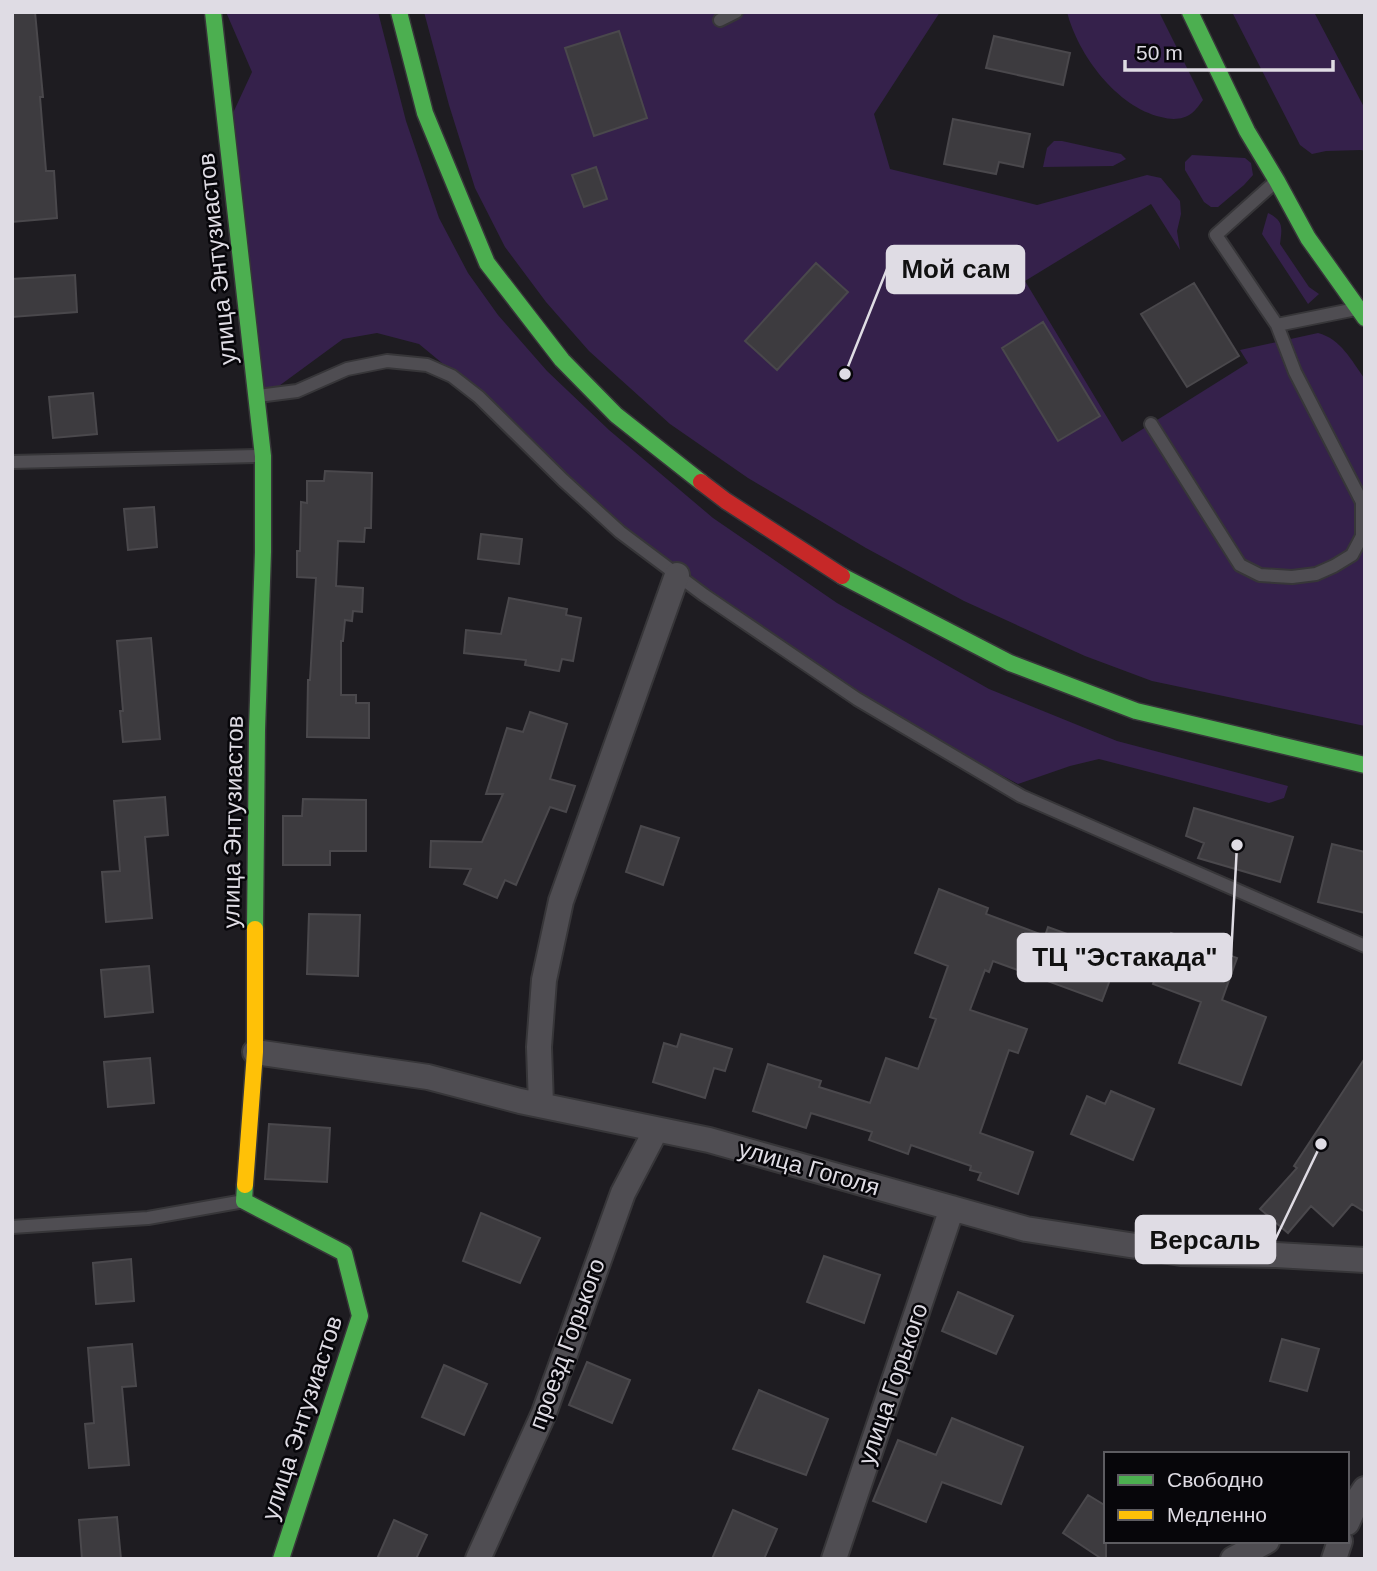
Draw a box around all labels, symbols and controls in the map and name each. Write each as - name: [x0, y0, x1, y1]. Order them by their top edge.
- scale bar: [1125, 28, 1333, 72]
- text: 50 m: [1136, 41, 1183, 64]
- street label: улица Энтузиастов: [192, 152, 241, 366]
- callout: Мой сам: [887, 246, 1024, 293]
- text: Мой сам: [901, 254, 1011, 284]
- street label: улица Энтузиастов: [217, 715, 248, 929]
- callout: ТЦ "Эстакада": [1018, 934, 1231, 981]
- text: ТЦ "Эстакада": [1032, 942, 1218, 972]
- street label: улица Гоголя: [736, 1134, 883, 1201]
- callout: Версаль: [1136, 1216, 1275, 1263]
- text: Версаль: [1150, 1225, 1260, 1255]
- street label: проезд Горького: [523, 1255, 610, 1433]
- street label: улица Горького: [852, 1300, 933, 1468]
- street label: улица Энтузиастов: [256, 1312, 347, 1523]
- legend: [1104, 1452, 1349, 1543]
- text: Свободно: [1167, 1468, 1264, 1491]
- text: Медленно: [1167, 1503, 1267, 1526]

